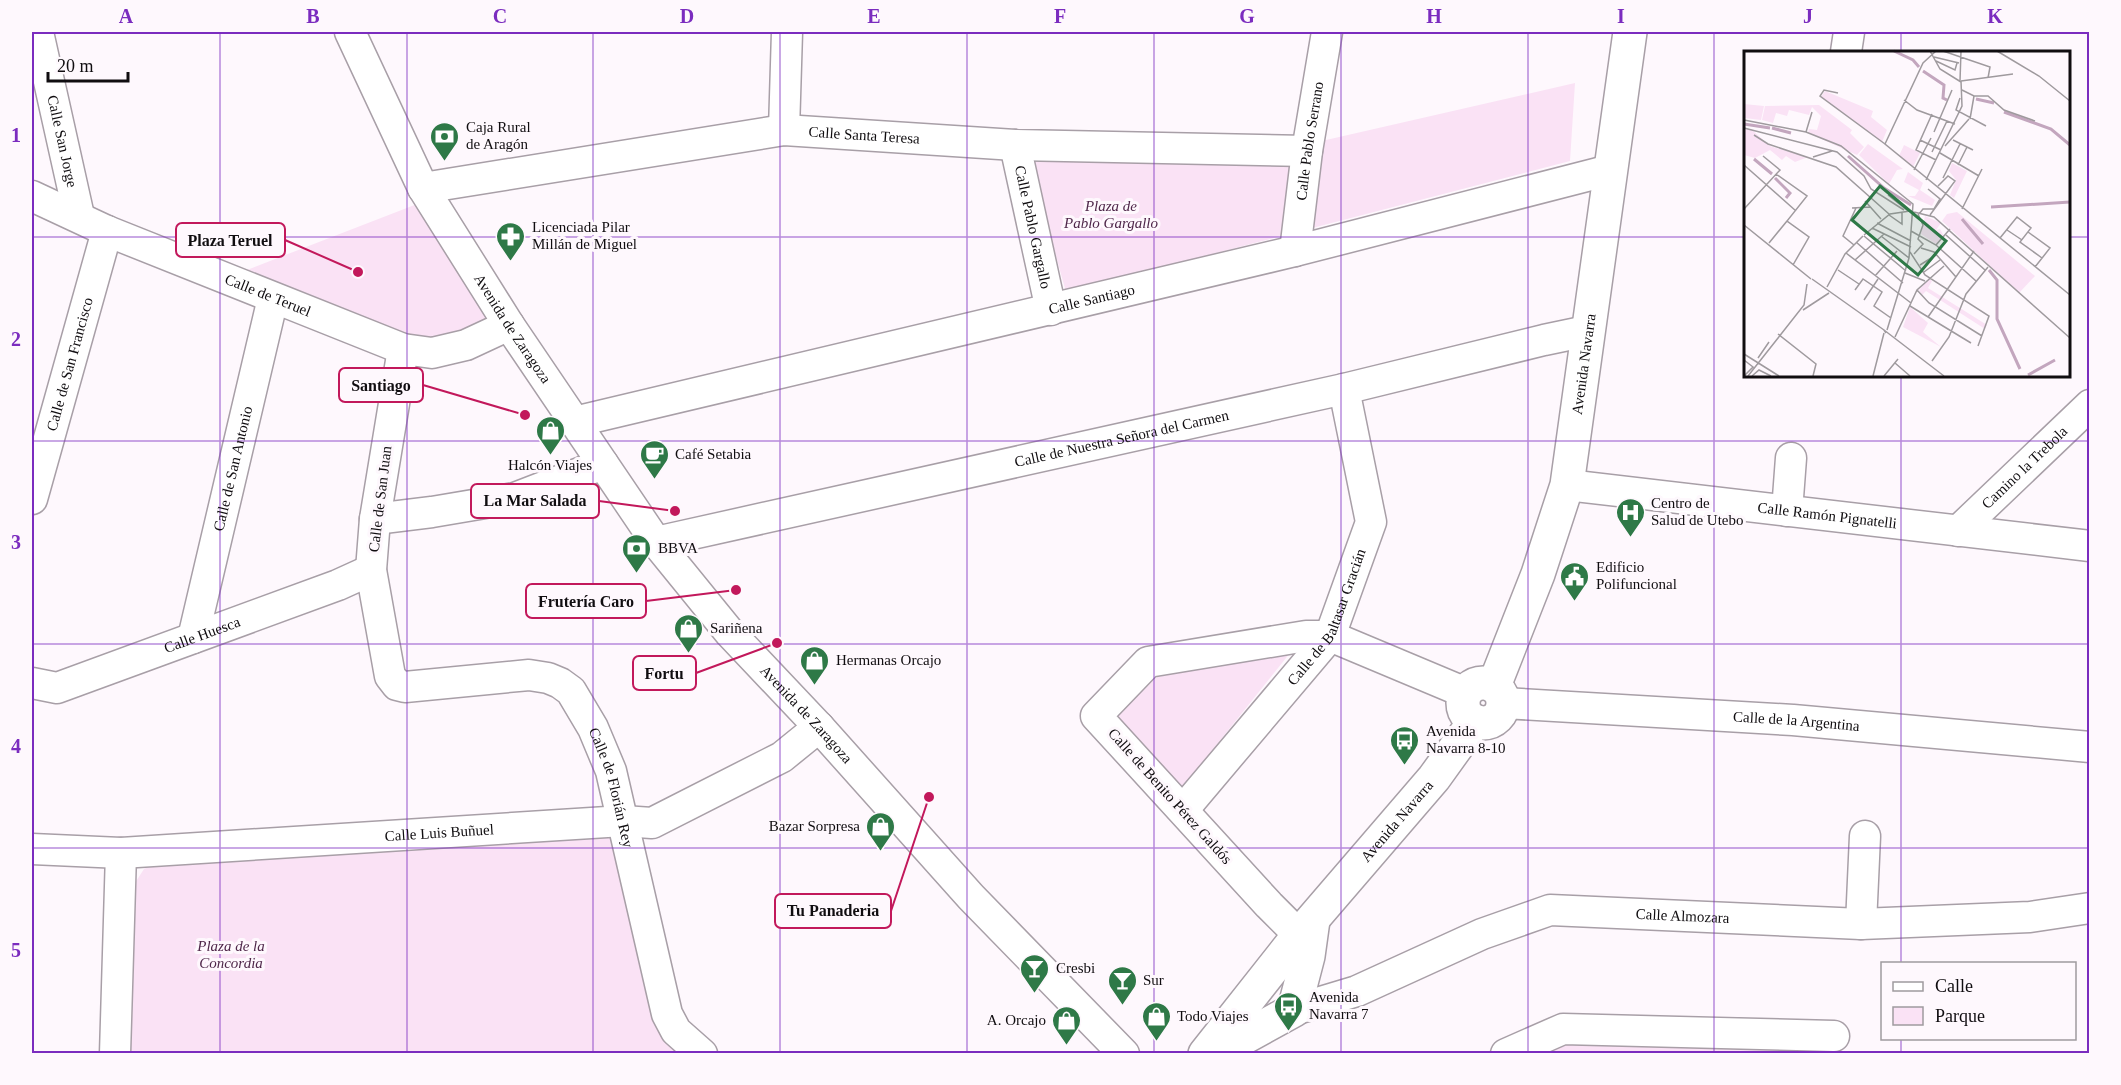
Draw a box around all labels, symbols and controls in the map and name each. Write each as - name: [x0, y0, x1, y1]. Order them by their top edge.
- text: A: [119, 5, 134, 27]
- text: B: [306, 5, 320, 27]
- text: C: [493, 5, 507, 27]
- text: D: [680, 5, 694, 27]
- text: E: [867, 5, 881, 27]
- text: F: [1054, 5, 1066, 27]
- text: G: [1239, 5, 1255, 27]
- text: H: [1426, 5, 1442, 27]
- text: I: [1617, 5, 1625, 27]
- text: J: [1803, 5, 1813, 27]
- text: K: [1987, 5, 2003, 27]
- scale bar: [48, 45, 128, 83]
- inset map: [1744, 51, 2070, 376]
- text: 20 m: [57, 56, 94, 76]
- street label: Calle Pablo Serrano: [1293, 80, 1327, 201]
- street label: Calle San Jorge: [44, 94, 80, 189]
- place label: Caja Rural de Aragón: [466, 119, 531, 152]
- bank icon: Caja Rural de Aragón: [429, 120, 461, 162]
- text: 1: [11, 124, 21, 146]
- street label: Calle Santa Teresa: [808, 124, 921, 147]
- street label: Calle Pablo Gargallo: [1012, 164, 1054, 290]
- park label: Plaza de Pablo Gargallo: [1063, 198, 1159, 231]
- place label: Licenciada Pilar Millán de Miguel: [532, 219, 637, 252]
- pharmacy icon: Licenciada Pilar Millán de Miguel: [495, 220, 527, 262]
- callout: Plaza Teruel: [176, 223, 285, 257]
- text: Plaza Teruel: [188, 232, 273, 249]
- street label: Calle de Teruel: [223, 271, 313, 319]
- street label: Avenida de Zaragoza: [471, 271, 554, 387]
- street label: Calle Santiago: [1047, 281, 1136, 317]
- street label: Calle de San Francisco: [43, 296, 96, 433]
- street label: Avenida Navarra: [1569, 312, 1599, 416]
- text: 2: [11, 328, 21, 350]
- callout: Santiago: [339, 368, 423, 402]
- text: Santiago: [351, 377, 411, 395]
- street label: Calle de San Antonio: [210, 404, 255, 533]
- street label: Calle de Nuestra Señora del Carmen: [1013, 407, 1231, 470]
- shop icon: Halcón Viajes: [534, 414, 566, 456]
- street label: Camino la Trebola: [1979, 423, 2071, 512]
- cafe icon: Café Setabia: [638, 438, 670, 480]
- street label: Calle de San Juan: [366, 444, 395, 553]
- place label: Café Setabia: [675, 446, 752, 462]
- place label: Halcón Viajes: [508, 457, 592, 473]
- callout: La Mar Salada: [471, 484, 599, 518]
- text: La Mar Salada: [484, 492, 586, 509]
- place label: Centro de Salud de Utebo: [1651, 495, 1743, 528]
- hospital icon: Centro de Salud de Utebo: [1614, 496, 1646, 538]
- street label: Calle Ramón Pignatelli: [1757, 499, 1898, 531]
- text: 3: [11, 531, 21, 553]
- bank icon: BBVA: [621, 532, 653, 574]
- place label: BBVA: [658, 540, 698, 556]
- street label: Calle de Baltasar Gracián: [1284, 546, 1369, 688]
- place label: Edificio Polifuncional: [1596, 559, 1677, 592]
- public building icon: Edificio Polifuncional: [1559, 560, 1591, 602]
- callout: Frutería Caro: [526, 584, 646, 618]
- text: Frutería Caro: [538, 593, 634, 610]
- shop icon: Sariñena: [673, 612, 705, 654]
- street label: Calle Huesca: [162, 613, 243, 656]
- place label: Sariñena: [710, 620, 763, 636]
- shop icon: Hermanas Orcajo: [799, 644, 831, 686]
- place label: Hermanas Orcajo: [836, 652, 941, 668]
- callout: Fortu: [633, 656, 696, 690]
- street label: Avenida de Zaragoza: [757, 662, 856, 767]
- text: Fortu: [644, 665, 684, 682]
- street label: Calle de la Argentina: [1733, 709, 1861, 734]
- place label: Avenida Navarra 8-10: [1426, 723, 1506, 756]
- bus stop icon: Avenida Navarra 8-10: [1389, 724, 1421, 766]
- street label: Calle de Florián Rey: [586, 725, 637, 850]
- street label: Calle de Benito Pérez Galdós: [1105, 725, 1235, 867]
- text: 4: [11, 735, 21, 757]
- street label: Avenida Navarra: [1358, 777, 1437, 865]
- shop icon: Bazar Sorpresa: [865, 810, 897, 852]
- place label: Bazar Sorpresa: [769, 818, 860, 834]
- street label: Calle Luis Buñuel: [384, 821, 494, 844]
- callout: Tu Panaderia: [775, 894, 891, 928]
- text: Tu Panaderia: [787, 902, 879, 919]
- street label: Calle Almozara: [1635, 906, 1730, 926]
- park label: Plaza de la Concordia: [196, 938, 265, 971]
- text: 5: [11, 939, 21, 961]
- bar icon: Cresbi: [1019, 952, 1051, 994]
- place label: Cresbi: [1056, 960, 1095, 976]
- legend: [1881, 962, 2076, 1040]
- bar icon: Sur: [1106, 964, 1138, 1006]
- place label: Sur: [1143, 972, 1164, 988]
- text: Calle: [1935, 976, 1973, 996]
- place label: Avenida Navarra 7: [1309, 989, 1369, 1022]
- bus stop icon: Avenida Navarra 7: [1272, 990, 1304, 1032]
- shop icon: Todo Viajes: [1140, 1000, 1172, 1042]
- shop icon: A. Orcajo: [1051, 1004, 1083, 1046]
- text: Parque: [1935, 1006, 1985, 1026]
- place label: Todo Viajes: [1177, 1008, 1249, 1024]
- place label: A. Orcajo: [987, 1012, 1046, 1028]

